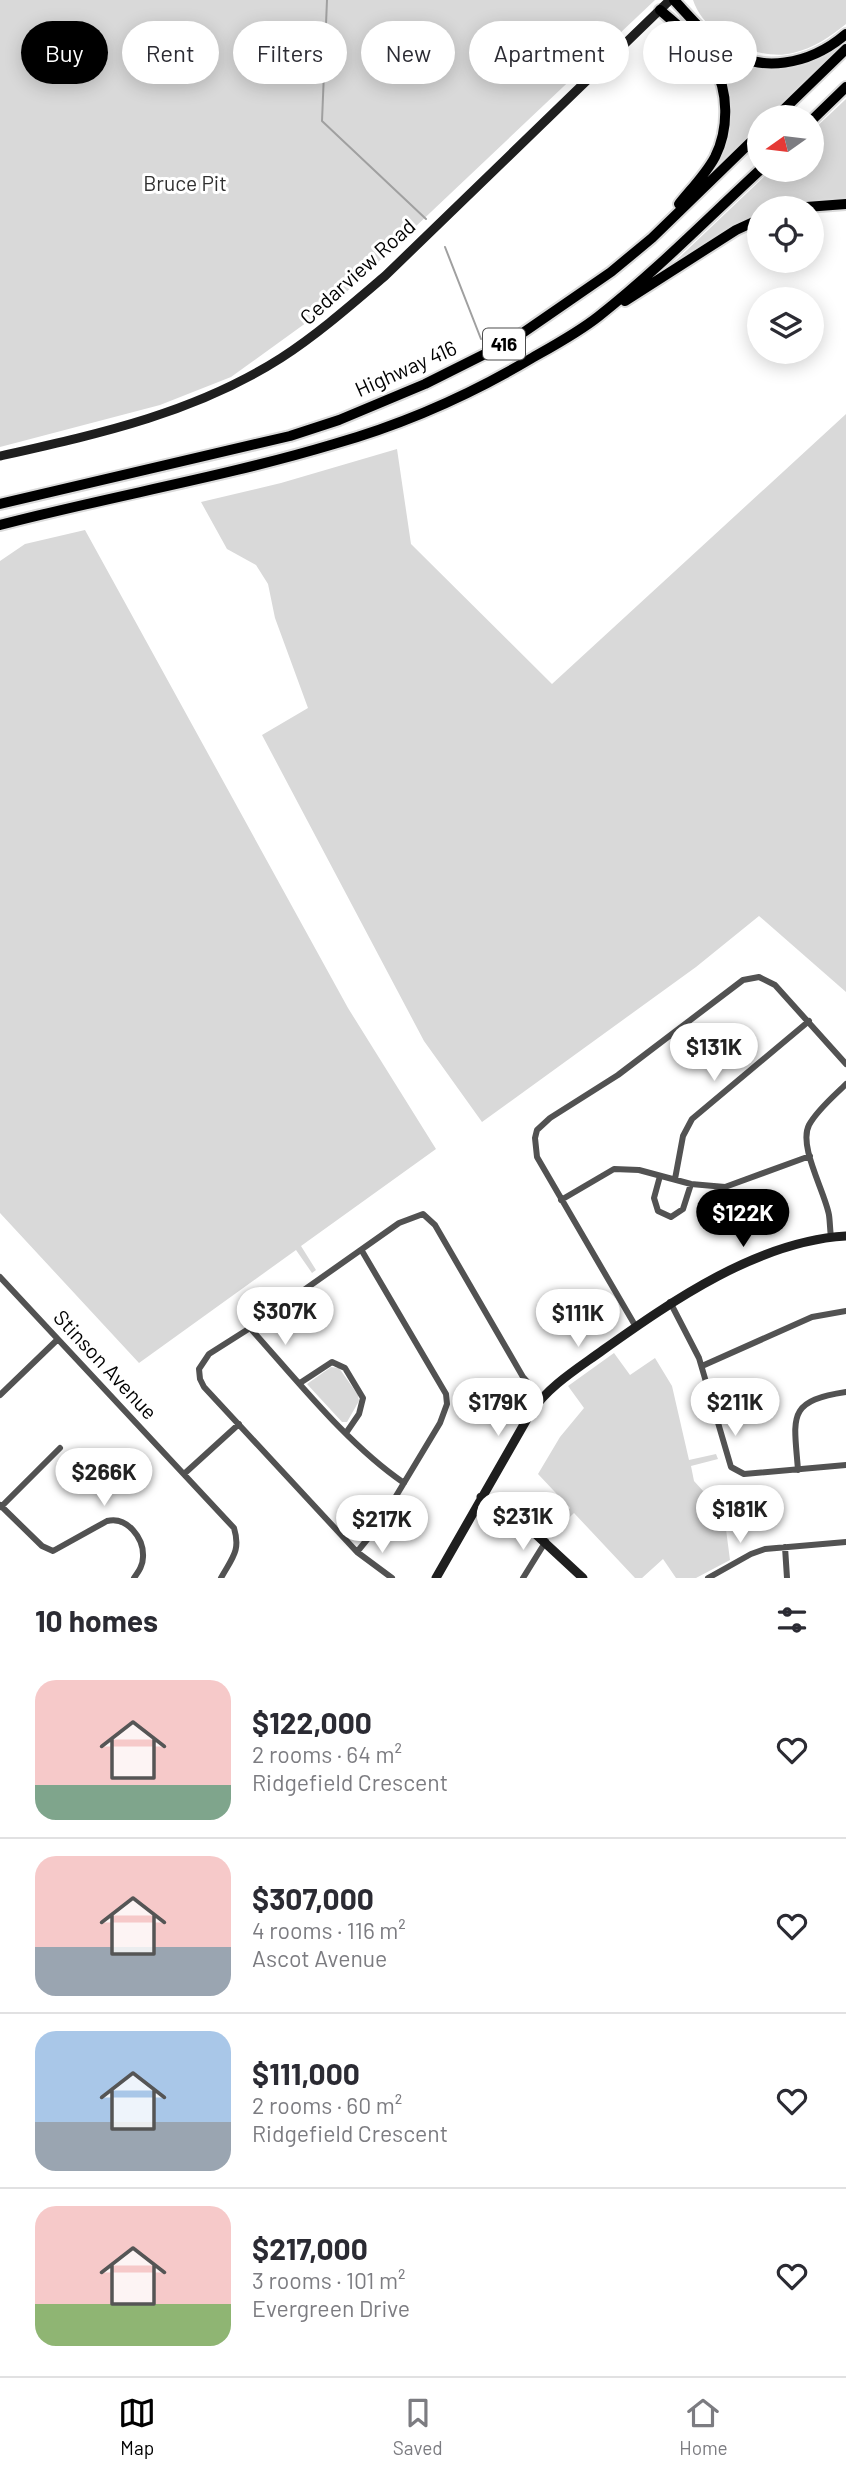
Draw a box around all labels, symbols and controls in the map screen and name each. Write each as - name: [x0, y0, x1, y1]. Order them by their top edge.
- chip: Buy: [21, 21, 108, 84]
- chip: Rent: [122, 21, 219, 84]
- chip: Filters: [233, 21, 347, 84]
- chip: New: [361, 21, 455, 84]
- chip: Apartment: [469, 21, 629, 84]
- chip: House: [643, 21, 757, 84]
- north arrow: [747, 105, 824, 182]
- map controls: [747, 105, 824, 364]
- park label: Bruce Pit: [143, 170, 227, 195]
- button: locate: [747, 196, 824, 273]
- street label: Cedarview Road: [294, 213, 420, 329]
- button: layers: [747, 287, 824, 364]
- road number: 416: [483, 328, 525, 360]
- street label: Highway 416: [351, 334, 460, 401]
- pin: $131K: [665, 1024, 763, 1083]
- text: $131K: [686, 1032, 742, 1060]
- pin: $122K: [694, 1190, 792, 1249]
- text: $122K: [712, 1198, 774, 1226]
- pin: $307K: [236, 1288, 334, 1347]
- pin: $111K: [529, 1290, 627, 1349]
- text: $307K: [253, 1296, 317, 1324]
- text: $111K: [552, 1298, 604, 1326]
- street label: Stinson Avenue: [49, 1304, 163, 1424]
- pin: $179K: [449, 1378, 547, 1438]
- pin: $211K: [686, 1378, 784, 1438]
- text: $179K: [468, 1387, 528, 1415]
- text: $211K: [707, 1387, 763, 1415]
- pin: $266K: [55, 1448, 153, 1508]
- text: $266K: [71, 1457, 137, 1485]
- pin: $181K: [691, 1486, 789, 1545]
- pin: $231K: [474, 1492, 572, 1552]
- text: $181K: [712, 1494, 768, 1522]
- pin: $217K: [333, 1496, 431, 1555]
- text: $231K: [493, 1501, 553, 1529]
- text: $217K: [352, 1504, 412, 1532]
- icon: filters: [773, 1601, 811, 1639]
- text: 10 homes: [35, 1602, 158, 1638]
- text: $122,000: [252, 1704, 372, 1740]
- icon: home: [91, 1708, 175, 1792]
- icon: heart: [773, 1731, 811, 1769]
- text: 2 rooms · 64 m²: [252, 1740, 402, 1768]
- text: Ridgefield Crescent: [252, 1768, 448, 1796]
- text: $307,000: [252, 1880, 374, 1916]
- icon: home: [91, 1884, 175, 1968]
- icon: heart: [773, 1907, 811, 1945]
- text: 4 rooms · 116 m²: [252, 1916, 406, 1944]
- text: Ascot Avenue: [252, 1944, 387, 1972]
- text: $111,000: [252, 2055, 360, 2091]
- icon: home: [91, 2059, 175, 2143]
- icon: heart: [773, 2082, 811, 2120]
- text: 2 rooms · 60 m²: [252, 2091, 402, 2119]
- text: Ridgefield Crescent: [252, 2119, 448, 2147]
- text: $217,000: [252, 2230, 368, 2266]
- icon: home: [91, 2234, 175, 2318]
- icon: heart: [773, 2257, 811, 2295]
- text: 3 rooms · 101 m²: [252, 2266, 405, 2294]
- text: Evergreen Drive: [252, 2294, 410, 2322]
- tab: Map: [118, 2394, 156, 2459]
- tab: Saved: [393, 2394, 443, 2459]
- tab: Home: [679, 2394, 728, 2459]

